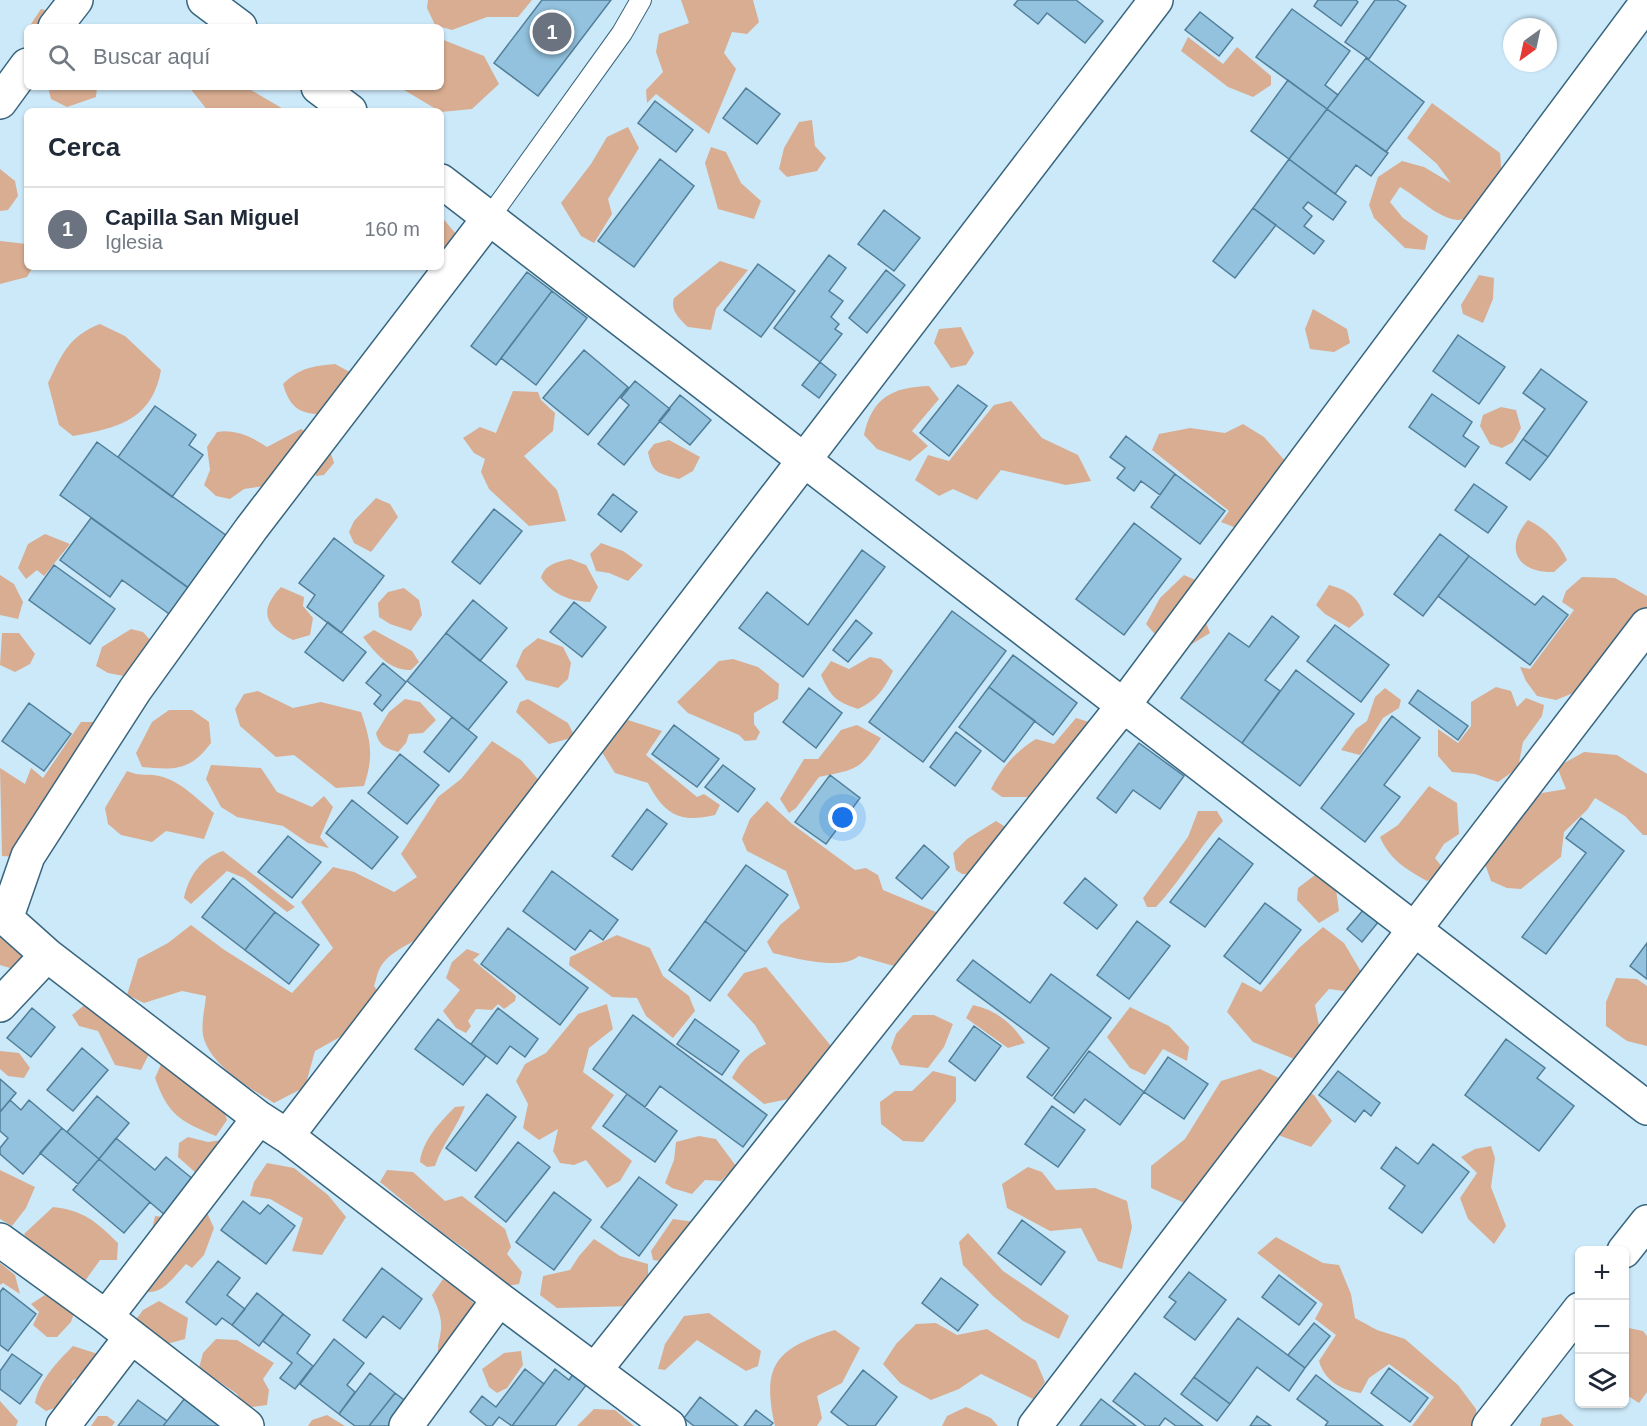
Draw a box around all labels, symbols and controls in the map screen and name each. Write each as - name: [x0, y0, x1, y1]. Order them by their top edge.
- pin: 1: [532, 9, 572, 54]
- north arrow: [1503, 18, 1557, 72]
- search box: [24, 24, 444, 90]
- icon: search: [45, 41, 78, 74]
- text: Buscar aquí: [93, 44, 210, 69]
- text: Cerca: [48, 132, 120, 162]
- text: Capilla San Miguel: [105, 205, 299, 230]
- text: 1: [62, 218, 73, 240]
- text: 160 m: [364, 218, 420, 240]
- text: Iglesia: [105, 231, 163, 253]
- your location: [828, 803, 857, 832]
- map controls: [1575, 1246, 1629, 1408]
- button: +: [1575, 1246, 1629, 1300]
- button: −: [1575, 1300, 1629, 1354]
- button: layers: [1575, 1354, 1629, 1408]

